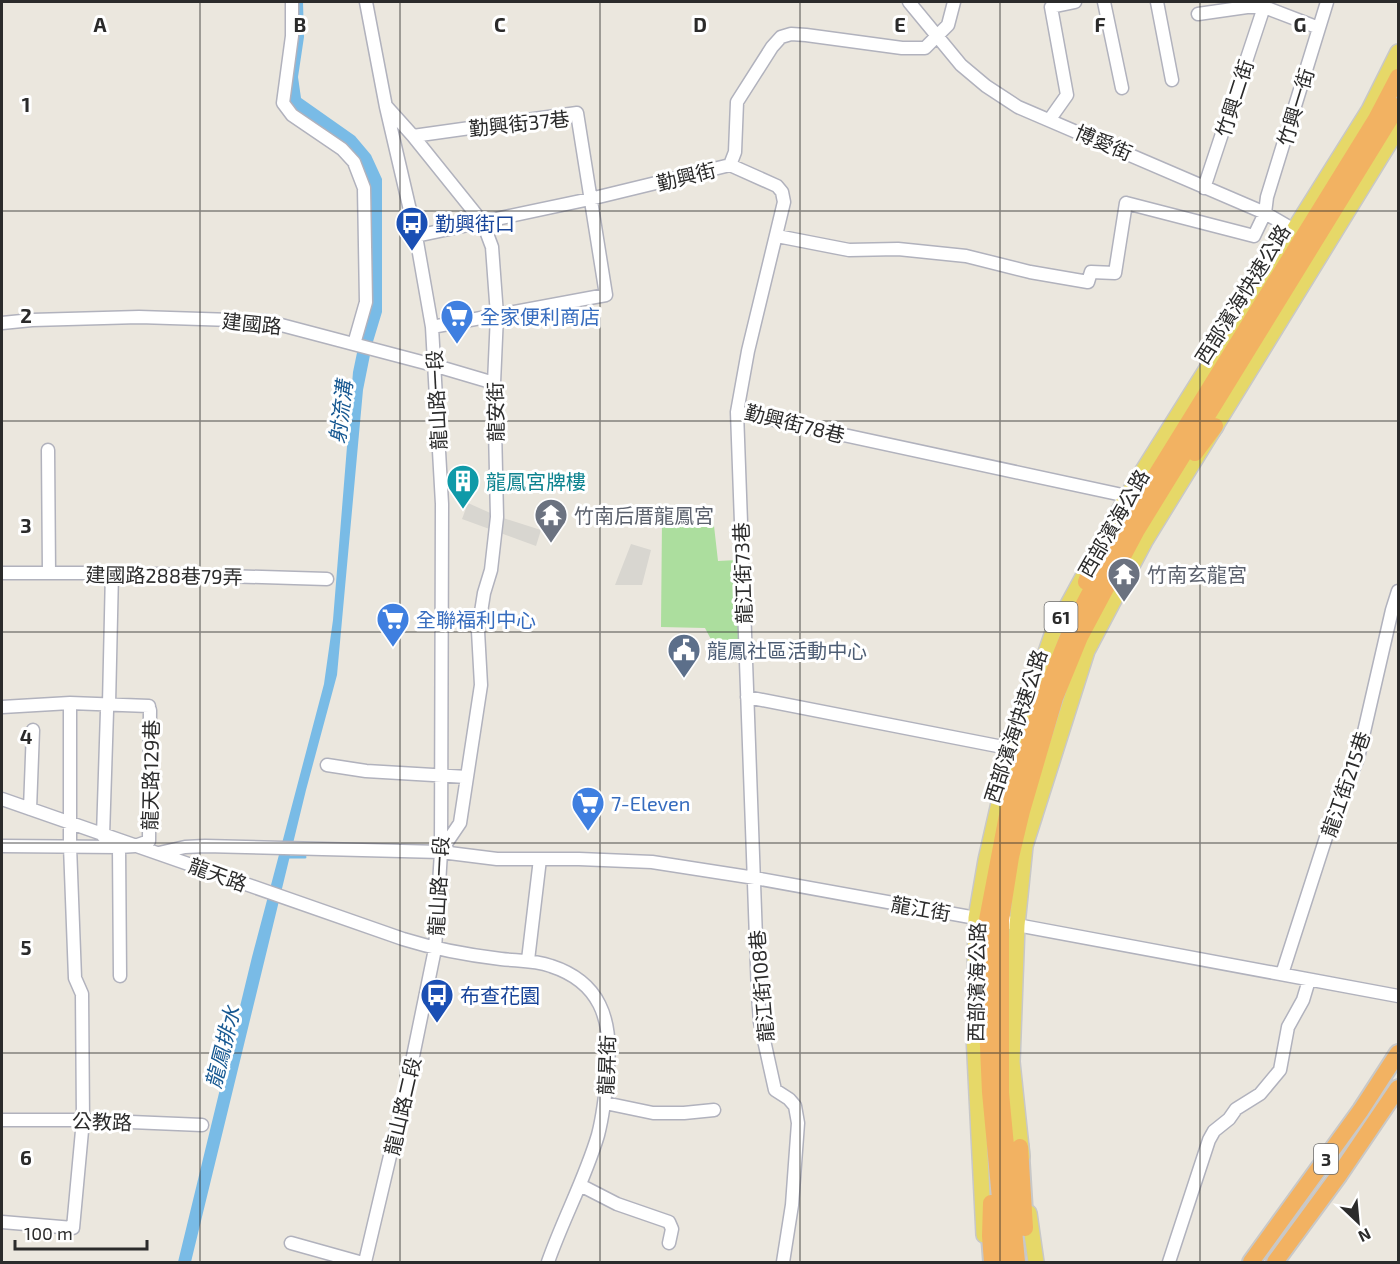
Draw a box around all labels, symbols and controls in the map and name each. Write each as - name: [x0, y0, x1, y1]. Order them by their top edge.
- text: A: [93, 12, 107, 36]
- text: B: [294, 12, 306, 36]
- text: C: [494, 12, 506, 36]
- text: D: [693, 12, 707, 36]
- text: E: [894, 12, 906, 36]
- text: F: [1094, 12, 1106, 36]
- text: G: [1294, 12, 1306, 36]
- street label: 竹興二街: [1210, 56, 1258, 140]
- street label: 竹興一街: [1272, 65, 1318, 149]
- text: 1: [22, 92, 30, 116]
- street label: 勤興街37巷: [467, 106, 571, 140]
- street label: 博愛街: [1072, 119, 1136, 165]
- street label: 勤興街: [654, 157, 718, 195]
- bus stop icon: 勤興街口: [394, 205, 430, 252]
- place label: 勤興街口: [435, 211, 515, 235]
- street label: 西部濱海快速公路: [1189, 220, 1295, 368]
- supermarket icon: 全家便利商店: [439, 298, 475, 345]
- text: 2: [20, 303, 32, 327]
- place label: 全家便利商店: [480, 304, 600, 328]
- street label: 建國路: [221, 308, 283, 338]
- street label: 龍山路一段: [421, 349, 451, 451]
- water label: 射流溝: [324, 376, 357, 445]
- street label: 龍安街: [482, 382, 508, 442]
- street label: 勤興街78巷: [742, 399, 848, 447]
- building icon: 龍鳳宮牌樓: [445, 463, 481, 510]
- street label: 西部濱海公路: [1073, 465, 1153, 581]
- place label: 龍鳳宮牌樓: [486, 469, 586, 493]
- temple icon: 竹南后厝龍鳳宮: [533, 497, 569, 544]
- place label: 竹南后厝龍鳳宮: [574, 503, 714, 527]
- text: 3: [20, 513, 32, 537]
- street label: 龍江街73巷: [728, 522, 756, 624]
- temple icon: 竹南玄龍宮: [1106, 556, 1142, 603]
- street label: 建國路288巷79弄: [85, 562, 243, 588]
- place label: 竹南玄龍宮: [1147, 562, 1247, 586]
- supermarket icon: 全聯福利中心: [375, 601, 411, 648]
- road number: 61: [1044, 602, 1078, 632]
- place label: 全聯福利中心: [416, 607, 536, 631]
- public building icon: 龍鳳社區活動中心: [666, 632, 702, 679]
- place label: 龍鳳社區活動中心: [707, 638, 867, 662]
- street label: 西部濱海快速公路: [979, 646, 1051, 806]
- street label: 龍天路129巷: [137, 719, 163, 831]
- text: 4: [20, 724, 33, 748]
- street label: 龍江街215巷: [1316, 728, 1374, 840]
- supermarket icon: 7-Eleven: [570, 785, 606, 832]
- place label: 7-Eleven: [611, 791, 690, 815]
- street label: 龍山路一段: [423, 835, 453, 937]
- street label: 龍天路: [186, 852, 250, 896]
- street label: 龍江街: [889, 891, 953, 925]
- street label: 西部濱海公路: [963, 922, 989, 1042]
- street label: 龍江街108巷: [744, 929, 778, 1043]
- text: 5: [20, 935, 32, 959]
- bus stop icon: 布查花園: [419, 977, 455, 1024]
- place label: 布查花園: [460, 983, 540, 1007]
- water label: 龍鳳排水: [200, 1002, 245, 1091]
- street label: 龍昇街: [593, 1035, 619, 1095]
- street label: 龍山路二段: [379, 1055, 425, 1157]
- street label: 公教路: [72, 1108, 132, 1134]
- road number: 3: [1314, 1144, 1338, 1174]
- text: 6: [20, 1145, 32, 1169]
- north arrow: [1328, 1192, 1388, 1252]
- scale bar: [15, 1213, 147, 1251]
- text: 100 m: [24, 1222, 73, 1244]
- text: N: [1355, 1225, 1374, 1247]

